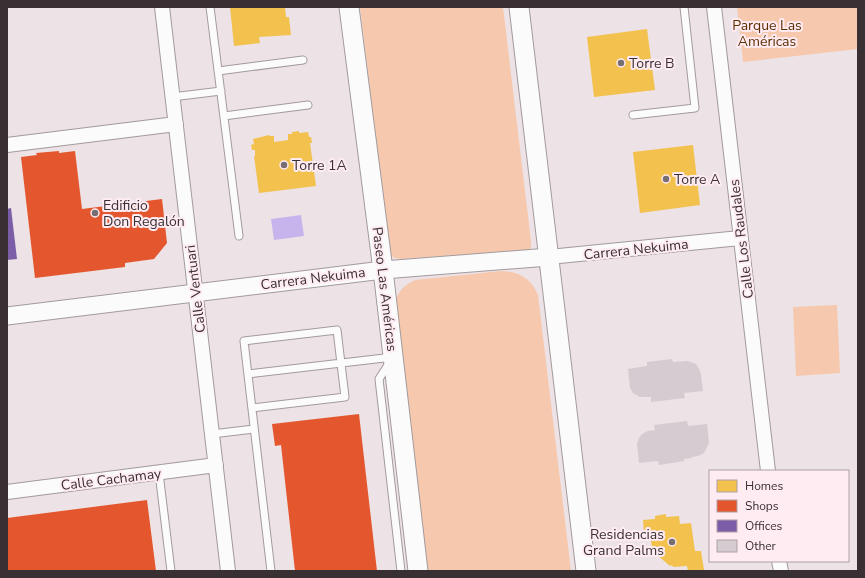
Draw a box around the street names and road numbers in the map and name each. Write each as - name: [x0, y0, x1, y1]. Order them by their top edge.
- street label: Calle Los Raudales: [725, 178, 758, 300]
- street label: Paseo Las Américas: [367, 226, 402, 353]
- street label: Carrera Nekuima: [583, 235, 689, 264]
- street label: Calle Ventuari: [181, 244, 210, 334]
- street label: Carrera Nekuima: [260, 263, 366, 294]
- street label: Calle Cachamay: [60, 464, 163, 495]

